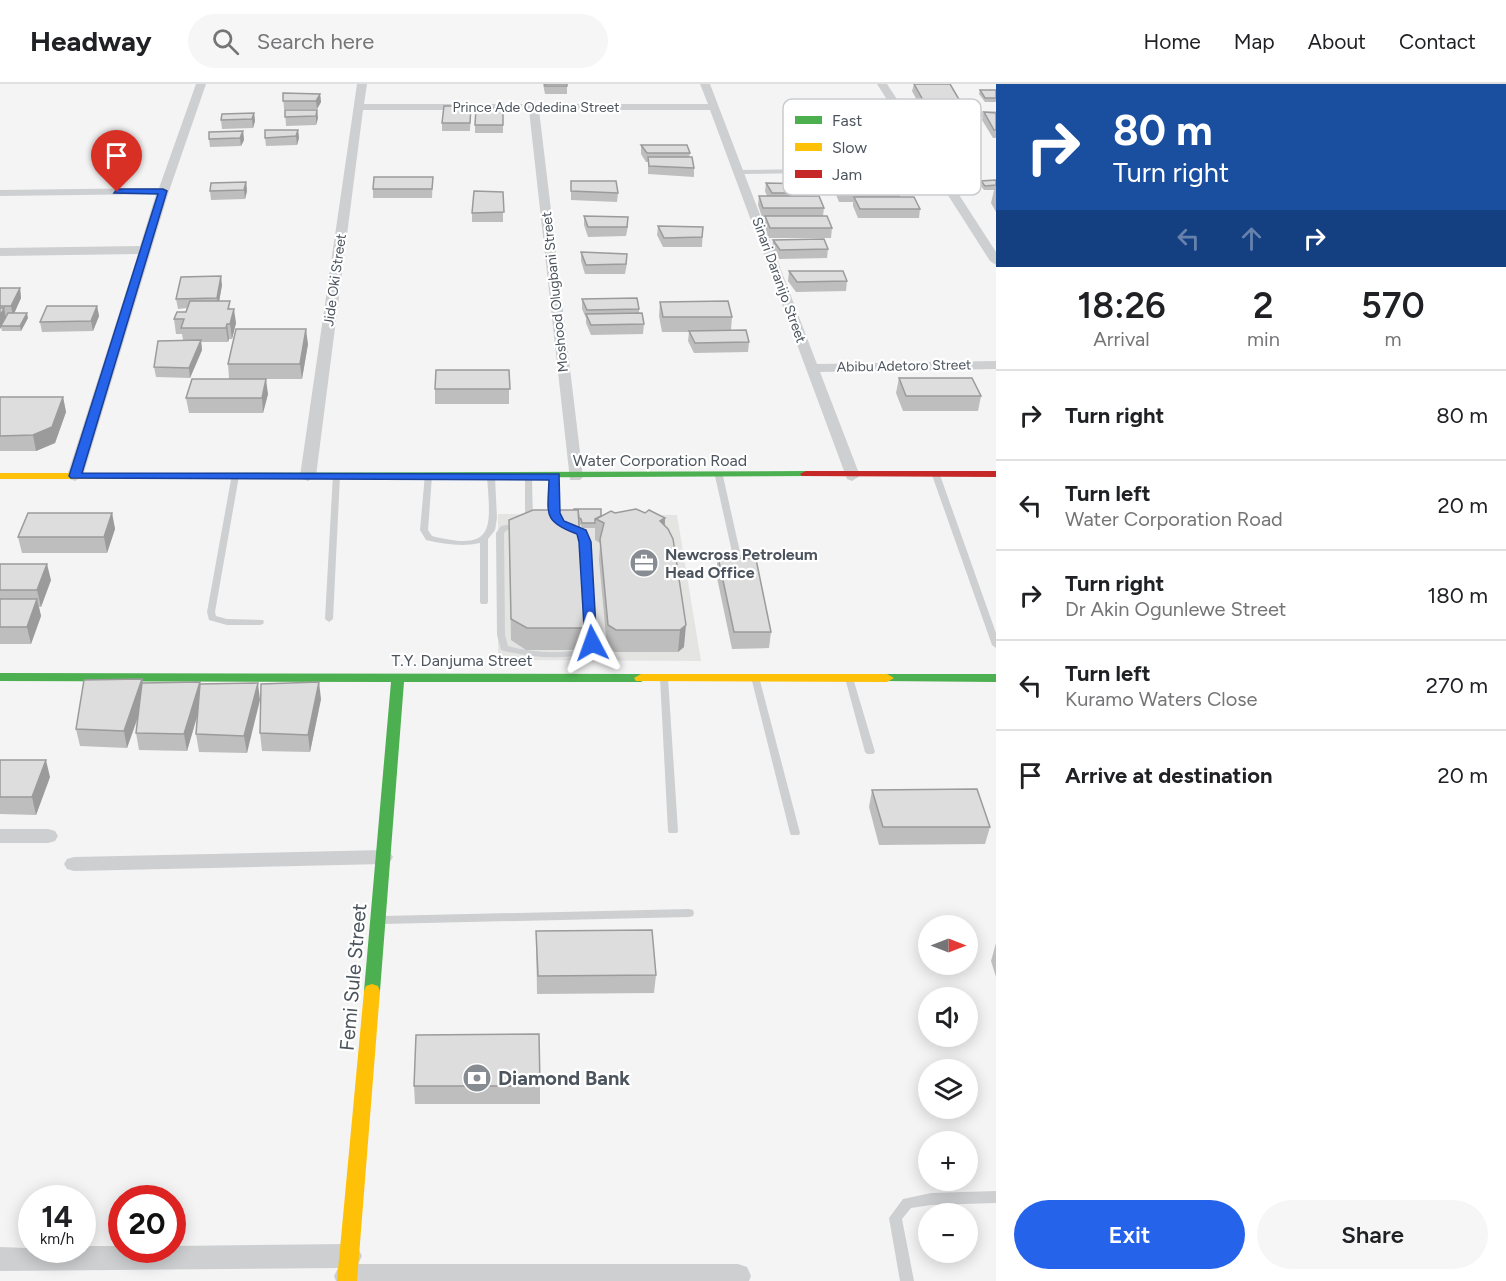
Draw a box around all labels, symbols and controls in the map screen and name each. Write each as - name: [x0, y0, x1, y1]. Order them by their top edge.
- search box: [188, 14, 608, 68]
- text: Headway: [30, 24, 152, 58]
- icon: search: [209, 25, 242, 58]
- text: Search here: [257, 28, 374, 55]
- text: Home: [1144, 29, 1201, 54]
- text: Map: [1234, 29, 1275, 54]
- text: About: [1308, 29, 1366, 54]
- text: Contact: [1399, 29, 1476, 54]
- street label: Prince Ade Odedina Street: [453, 99, 619, 116]
- legend: [783, 99, 981, 195]
- text: 80 m: [1113, 105, 1213, 156]
- icon: right: [1014, 108, 1092, 186]
- text: Fast: [832, 111, 862, 130]
- pin: [91, 130, 142, 192]
- text: Slow: [832, 138, 867, 157]
- icon: arrive: [100, 139, 133, 172]
- text: Turn right: [1113, 156, 1229, 189]
- text: Jam: [832, 165, 862, 184]
- street label: Moshood Olugbani Street: [538, 211, 572, 373]
- street label: Sinari Daranijo Street: [748, 215, 810, 345]
- icon: left: [1172, 222, 1205, 255]
- icon: ahead: [1235, 222, 1268, 255]
- icon: right: [1298, 222, 1331, 255]
- street label: Jide Oki Street: [320, 233, 350, 327]
- text: 18:26: [1077, 284, 1166, 327]
- text: 2: [1253, 284, 1274, 327]
- text: 570: [1361, 284, 1425, 327]
- text: Arrival: [1093, 327, 1150, 351]
- text: min: [1247, 327, 1280, 351]
- text: m: [1384, 327, 1401, 351]
- street label: Abibu Adetoro Street: [837, 356, 971, 376]
- icon: right: [1014, 399, 1047, 432]
- text: Turn right: [1065, 402, 1164, 429]
- text: 80 m: [1436, 402, 1488, 429]
- street label: Water Corporation Road: [573, 451, 747, 470]
- text: Turn left: [1065, 480, 1151, 507]
- icon: left: [1014, 489, 1047, 522]
- text: 20 m: [1437, 492, 1488, 519]
- text: Water Corporation Road: [1065, 507, 1283, 531]
- place label: Newcross Petroleum Head Office: [665, 545, 818, 582]
- office icon: Newcross Petroleum Head Office: [628, 547, 660, 579]
- text: Turn right: [1065, 570, 1164, 597]
- icon: right: [1014, 579, 1047, 612]
- text: 180 m: [1427, 582, 1488, 609]
- text: Dr Akin Ogunlewe Street: [1065, 597, 1286, 621]
- position arrow: [560, 611, 624, 675]
- street label: T.Y. Danjuma Street: [392, 651, 532, 670]
- text: Turn left: [1065, 660, 1151, 687]
- icon: left: [1014, 669, 1047, 702]
- text: 270 m: [1426, 672, 1488, 699]
- text: Kuramo Waters Close: [1065, 687, 1258, 711]
- icon: arrive: [1014, 759, 1047, 792]
- text: Arrive at destination: [1065, 762, 1273, 789]
- text: 20 m: [1437, 762, 1488, 789]
- street label: Femi Sule Street: [335, 902, 371, 1052]
- north arrow: [918, 915, 978, 975]
- map controls: [918, 915, 978, 1263]
- button: sound: [918, 987, 978, 1047]
- button: layers: [918, 1059, 978, 1119]
- bank icon: Diamond Bank: [461, 1062, 493, 1094]
- place label: Diamond Bank: [498, 1066, 630, 1090]
- button: +: [918, 1131, 978, 1191]
- speed limit sign: 20: [108, 1185, 186, 1263]
- text: 14: [41, 1198, 73, 1235]
- button: Exit: [1014, 1200, 1245, 1269]
- button: Share: [1257, 1200, 1488, 1269]
- button: −: [918, 1203, 978, 1263]
- text: km/h: [40, 1230, 74, 1248]

